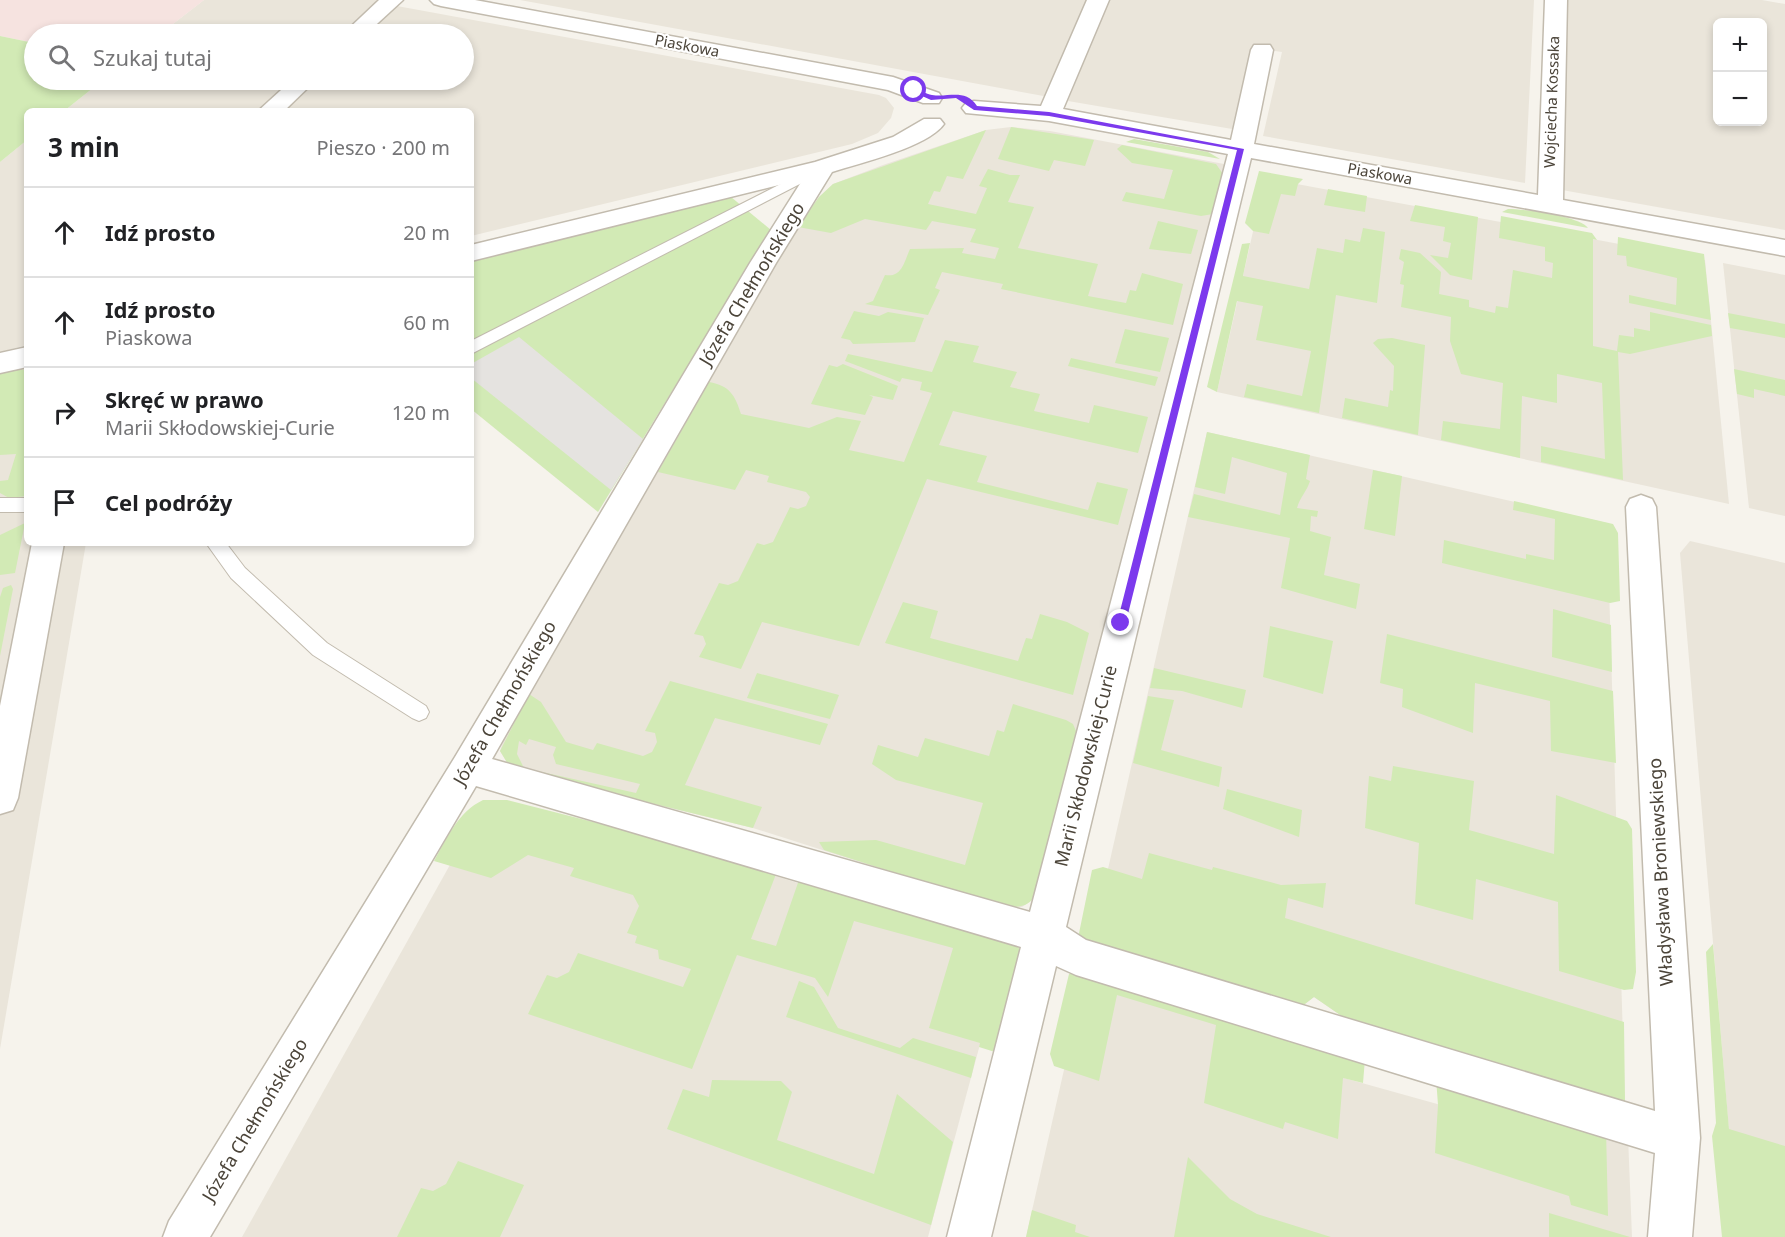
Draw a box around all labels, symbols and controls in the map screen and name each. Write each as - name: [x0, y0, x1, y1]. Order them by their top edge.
- map controls: [1713, 18, 1767, 126]
- button: +: [1713, 18, 1767, 72]
- search box: [24, 24, 474, 90]
- street label: Piaskowa: [653, 29, 721, 61]
- street label: Wojciecha Kossaka: [1539, 35, 1563, 169]
- icon: search: [45, 41, 78, 74]
- text: Szukaj tutaj: [93, 42, 212, 72]
- button: −: [1713, 72, 1767, 126]
- route start: [900, 76, 926, 102]
- text: 3 min: [48, 129, 120, 165]
- text: Pieszo · 200 m: [316, 134, 450, 161]
- street label: Piaskowa: [1346, 157, 1414, 189]
- street label: Józefa Chełmońskiego: [692, 197, 809, 371]
- icon: ahead: [48, 216, 81, 249]
- text: Idź prosto: [105, 217, 215, 247]
- text: 20 m: [403, 219, 450, 246]
- text: Idź prosto: [105, 294, 215, 324]
- icon: ahead: [48, 306, 81, 339]
- text: 60 m: [403, 309, 450, 336]
- text: Piaskowa: [105, 324, 192, 351]
- text: Skręć w prawo: [105, 384, 264, 414]
- icon: right: [48, 396, 81, 429]
- text: 120 m: [392, 399, 450, 426]
- text: Marii Skłodowskiej-Curie: [105, 414, 335, 441]
- icon: arrive: [48, 486, 81, 519]
- text: Cel podróży: [105, 487, 232, 517]
- route end: [1107, 609, 1133, 635]
- street label: Józefa Chełmońskiego: [446, 616, 561, 791]
- street label: Marii Skłodowskiej-Curie: [1048, 663, 1122, 869]
- street label: Władysława Broniewskiego: [1642, 757, 1678, 987]
- street label: Józefa Chełmońskiego: [195, 1033, 312, 1207]

